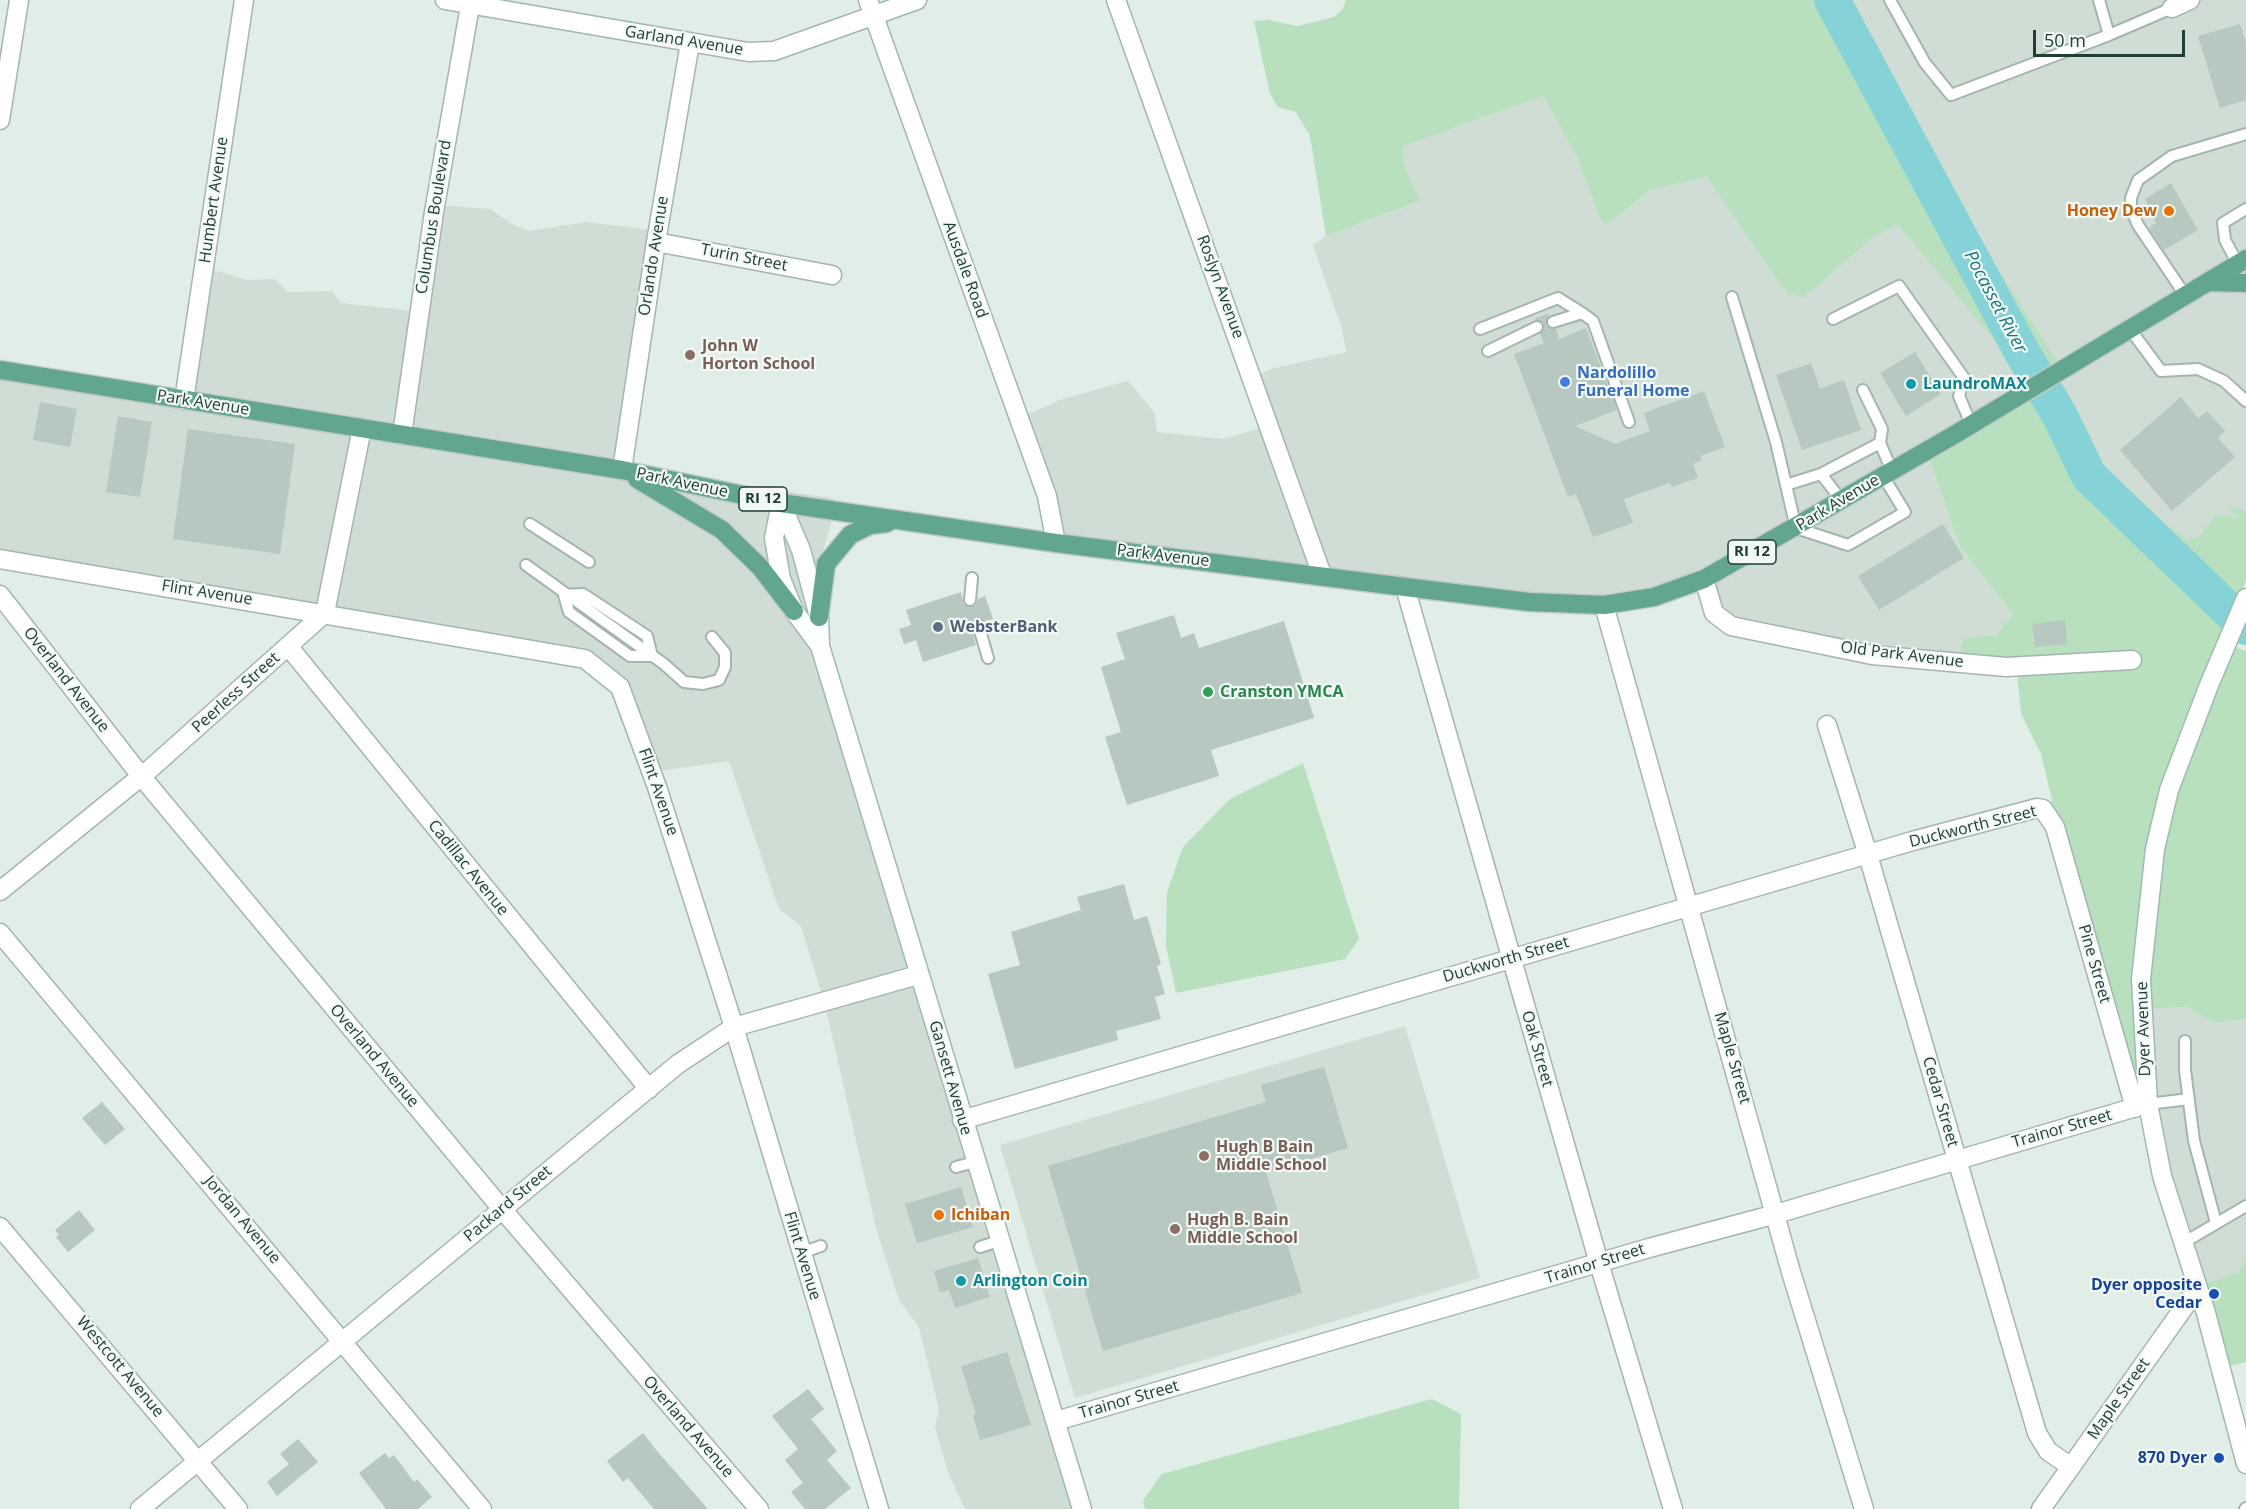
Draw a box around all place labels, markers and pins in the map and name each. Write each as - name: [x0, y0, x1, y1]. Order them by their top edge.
- place label: Honey Dew: [2067, 201, 2157, 221]
- marker: Honey Dew: [2162, 204, 2176, 218]
- place label: John W Horton School: [702, 336, 815, 374]
- marker: John W Horton School: [683, 348, 697, 362]
- place label: Nardolillo Funeral Home: [1577, 363, 1690, 401]
- place label: LaundroMAX: [1923, 374, 2027, 394]
- marker: Nardolillo Funeral Home: [1558, 375, 1572, 389]
- marker: LaundroMAX: [1904, 377, 1918, 391]
- place label: WebsterBank: [950, 617, 1058, 637]
- marker: WebsterBank: [931, 620, 945, 634]
- place label: Cranston YMCA: [1220, 682, 1343, 702]
- marker: Cranston YMCA: [1201, 685, 1215, 699]
- place label: Hugh B Bain Middle School: [1216, 1137, 1327, 1175]
- marker: Hugh B Bain Middle School: [1197, 1149, 1211, 1163]
- place label: Ichiban: [951, 1205, 1010, 1225]
- marker: Ichiban: [932, 1208, 946, 1222]
- place label: Hugh B. Bain Middle School: [1187, 1210, 1298, 1248]
- marker: Hugh B. Bain Middle School: [1168, 1222, 1182, 1236]
- place label: Arlington Coin: [973, 1271, 1088, 1291]
- marker: Arlington Coin: [954, 1274, 968, 1288]
- place label: Dyer opposite Cedar: [2091, 1275, 2202, 1313]
- marker: Dyer opposite Cedar: [2207, 1287, 2221, 1301]
- place label: 870 Dyer: [2138, 1448, 2207, 1468]
- marker: 870 Dyer: [2212, 1451, 2226, 1465]

